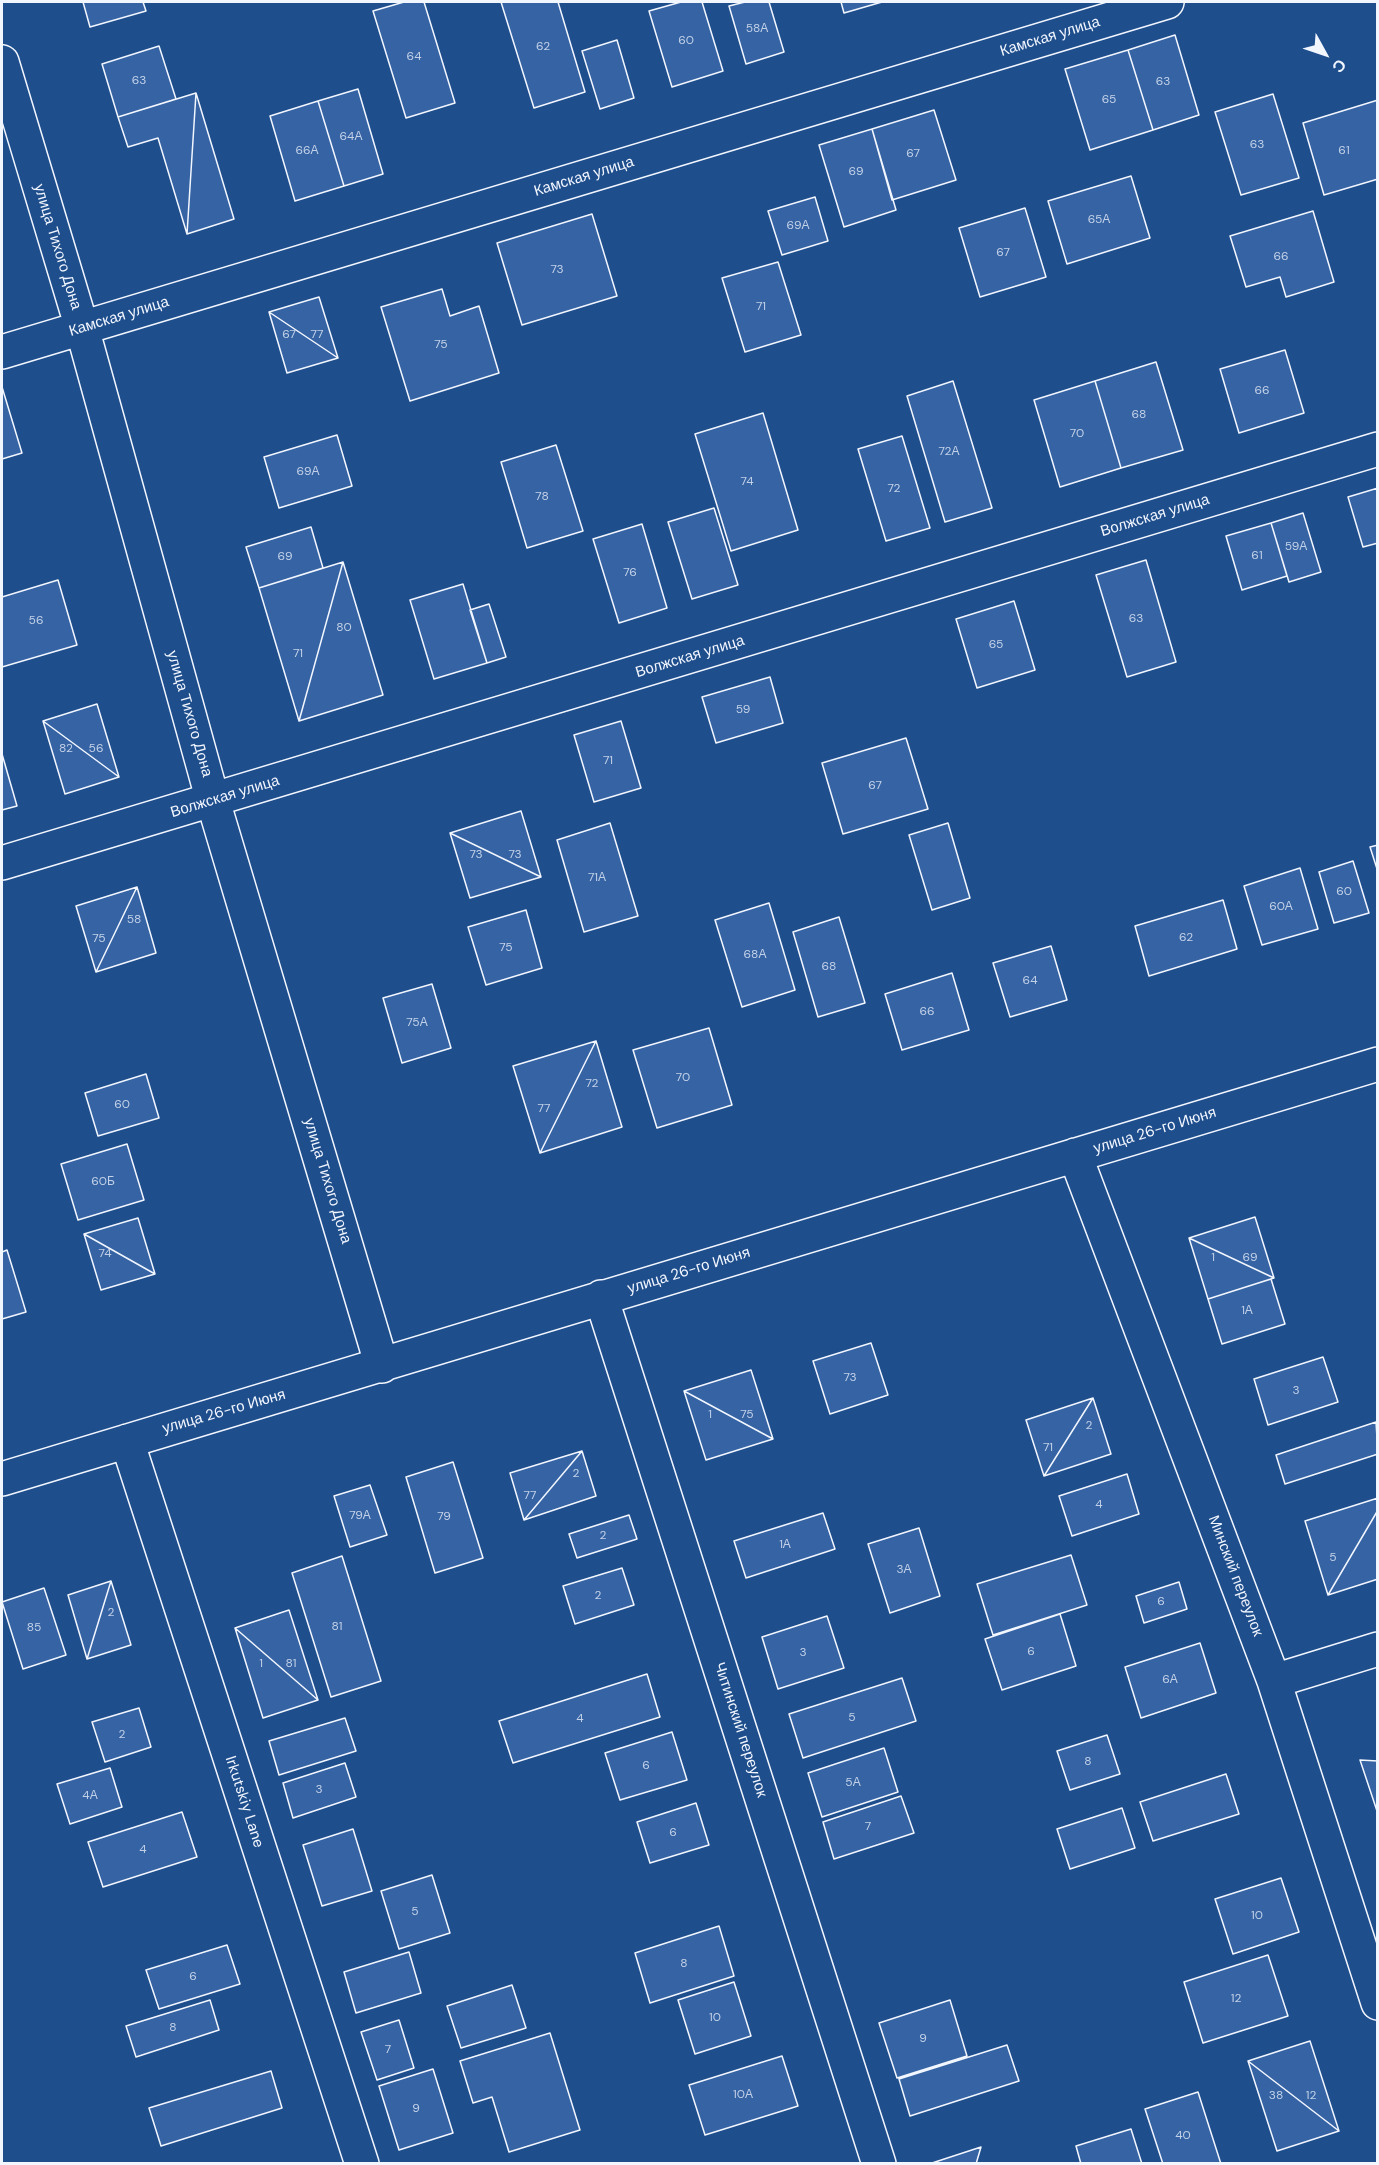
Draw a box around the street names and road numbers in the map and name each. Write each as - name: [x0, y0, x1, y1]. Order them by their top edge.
- street label: Камская улица: [998, 13, 1102, 61]
- street label: Камская улица: [532, 153, 636, 201]
- street label: улица Тихого Дона: [29, 182, 85, 312]
- street label: Камская улица: [67, 293, 171, 341]
- street label: Волжская улица: [1098, 491, 1212, 541]
- street label: Волжская улица: [633, 632, 747, 682]
- street label: улица Тихого Дона: [162, 649, 216, 779]
- street label: Волжская улица: [168, 772, 282, 822]
- street label: улица 26-го Июня: [1091, 1104, 1219, 1158]
- street label: улица Тихого Дона: [299, 1116, 355, 1246]
- street label: улица 26-го Июня: [625, 1244, 753, 1298]
- street label: улица 26-го Июня: [160, 1386, 288, 1438]
- street label: Минский переулок: [1204, 1513, 1266, 1639]
- street label: Читинский переулок: [710, 1660, 770, 1800]
- street label: Irkutskiy Lane: [221, 1754, 267, 1850]

